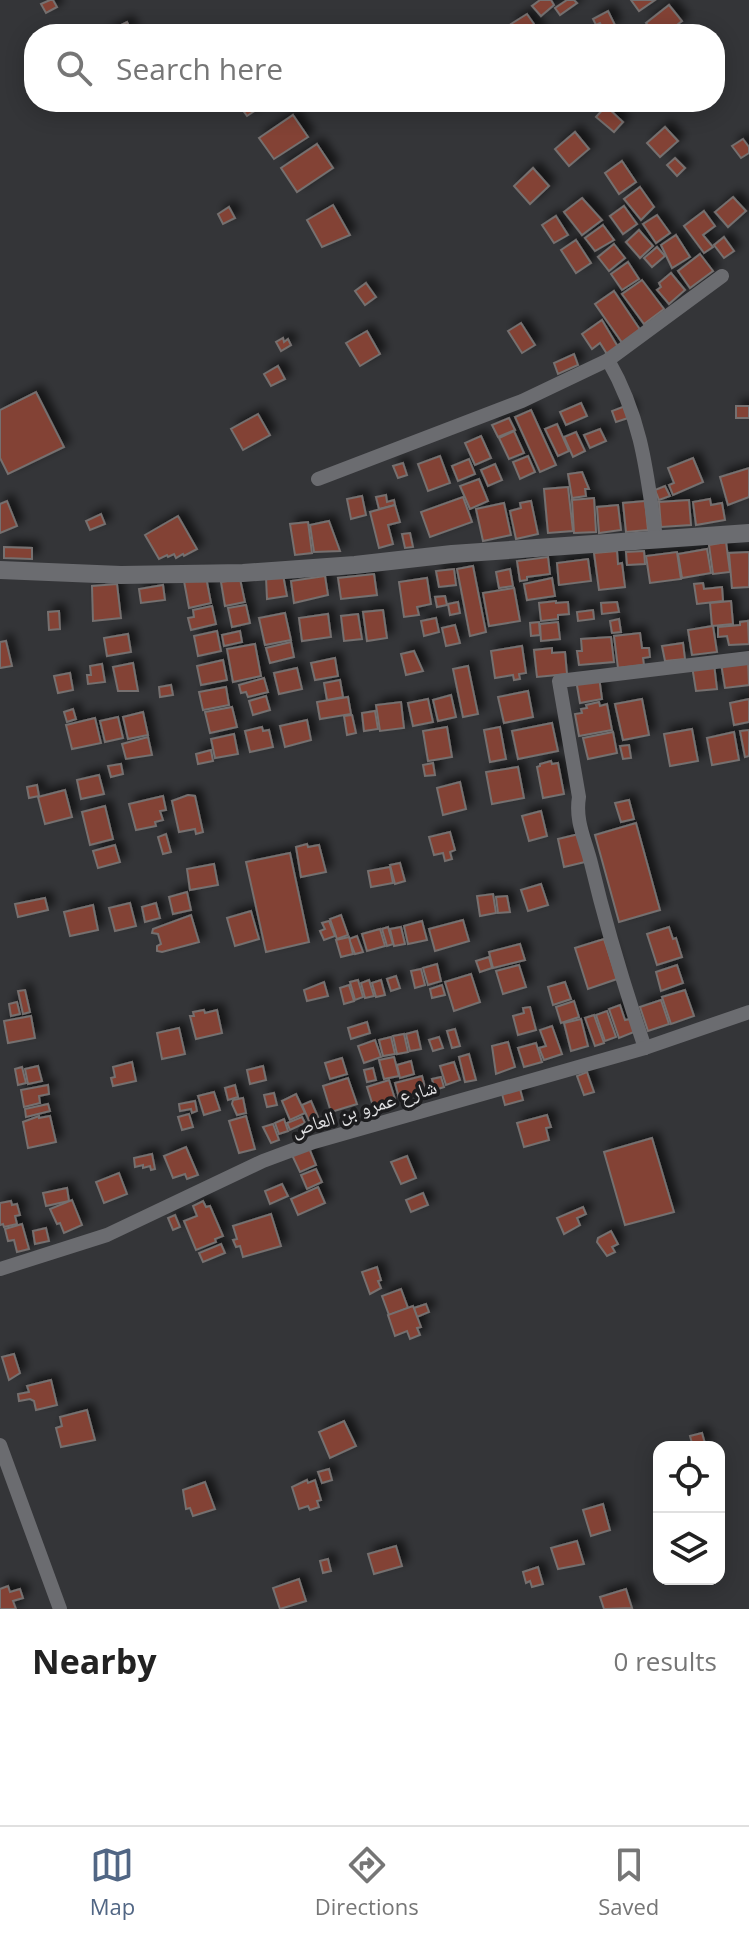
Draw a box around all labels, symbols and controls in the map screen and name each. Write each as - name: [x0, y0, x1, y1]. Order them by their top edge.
- search box: [24, 24, 725, 112]
- icon: search: [52, 46, 96, 90]
- text: Search here: [116, 48, 283, 89]
- street label: شارع عمرو بن العاص: [288, 1073, 440, 1142]
- map controls: [653, 1441, 725, 1585]
- button: locate: [653, 1441, 725, 1513]
- button: layers: [653, 1513, 725, 1585]
- text: Nearby: [32, 1638, 157, 1684]
- text: 0 results: [614, 1643, 717, 1679]
- tab: Map: [90, 1843, 135, 1921]
- tab: Directions: [315, 1843, 419, 1921]
- tab: Saved: [598, 1843, 659, 1921]

